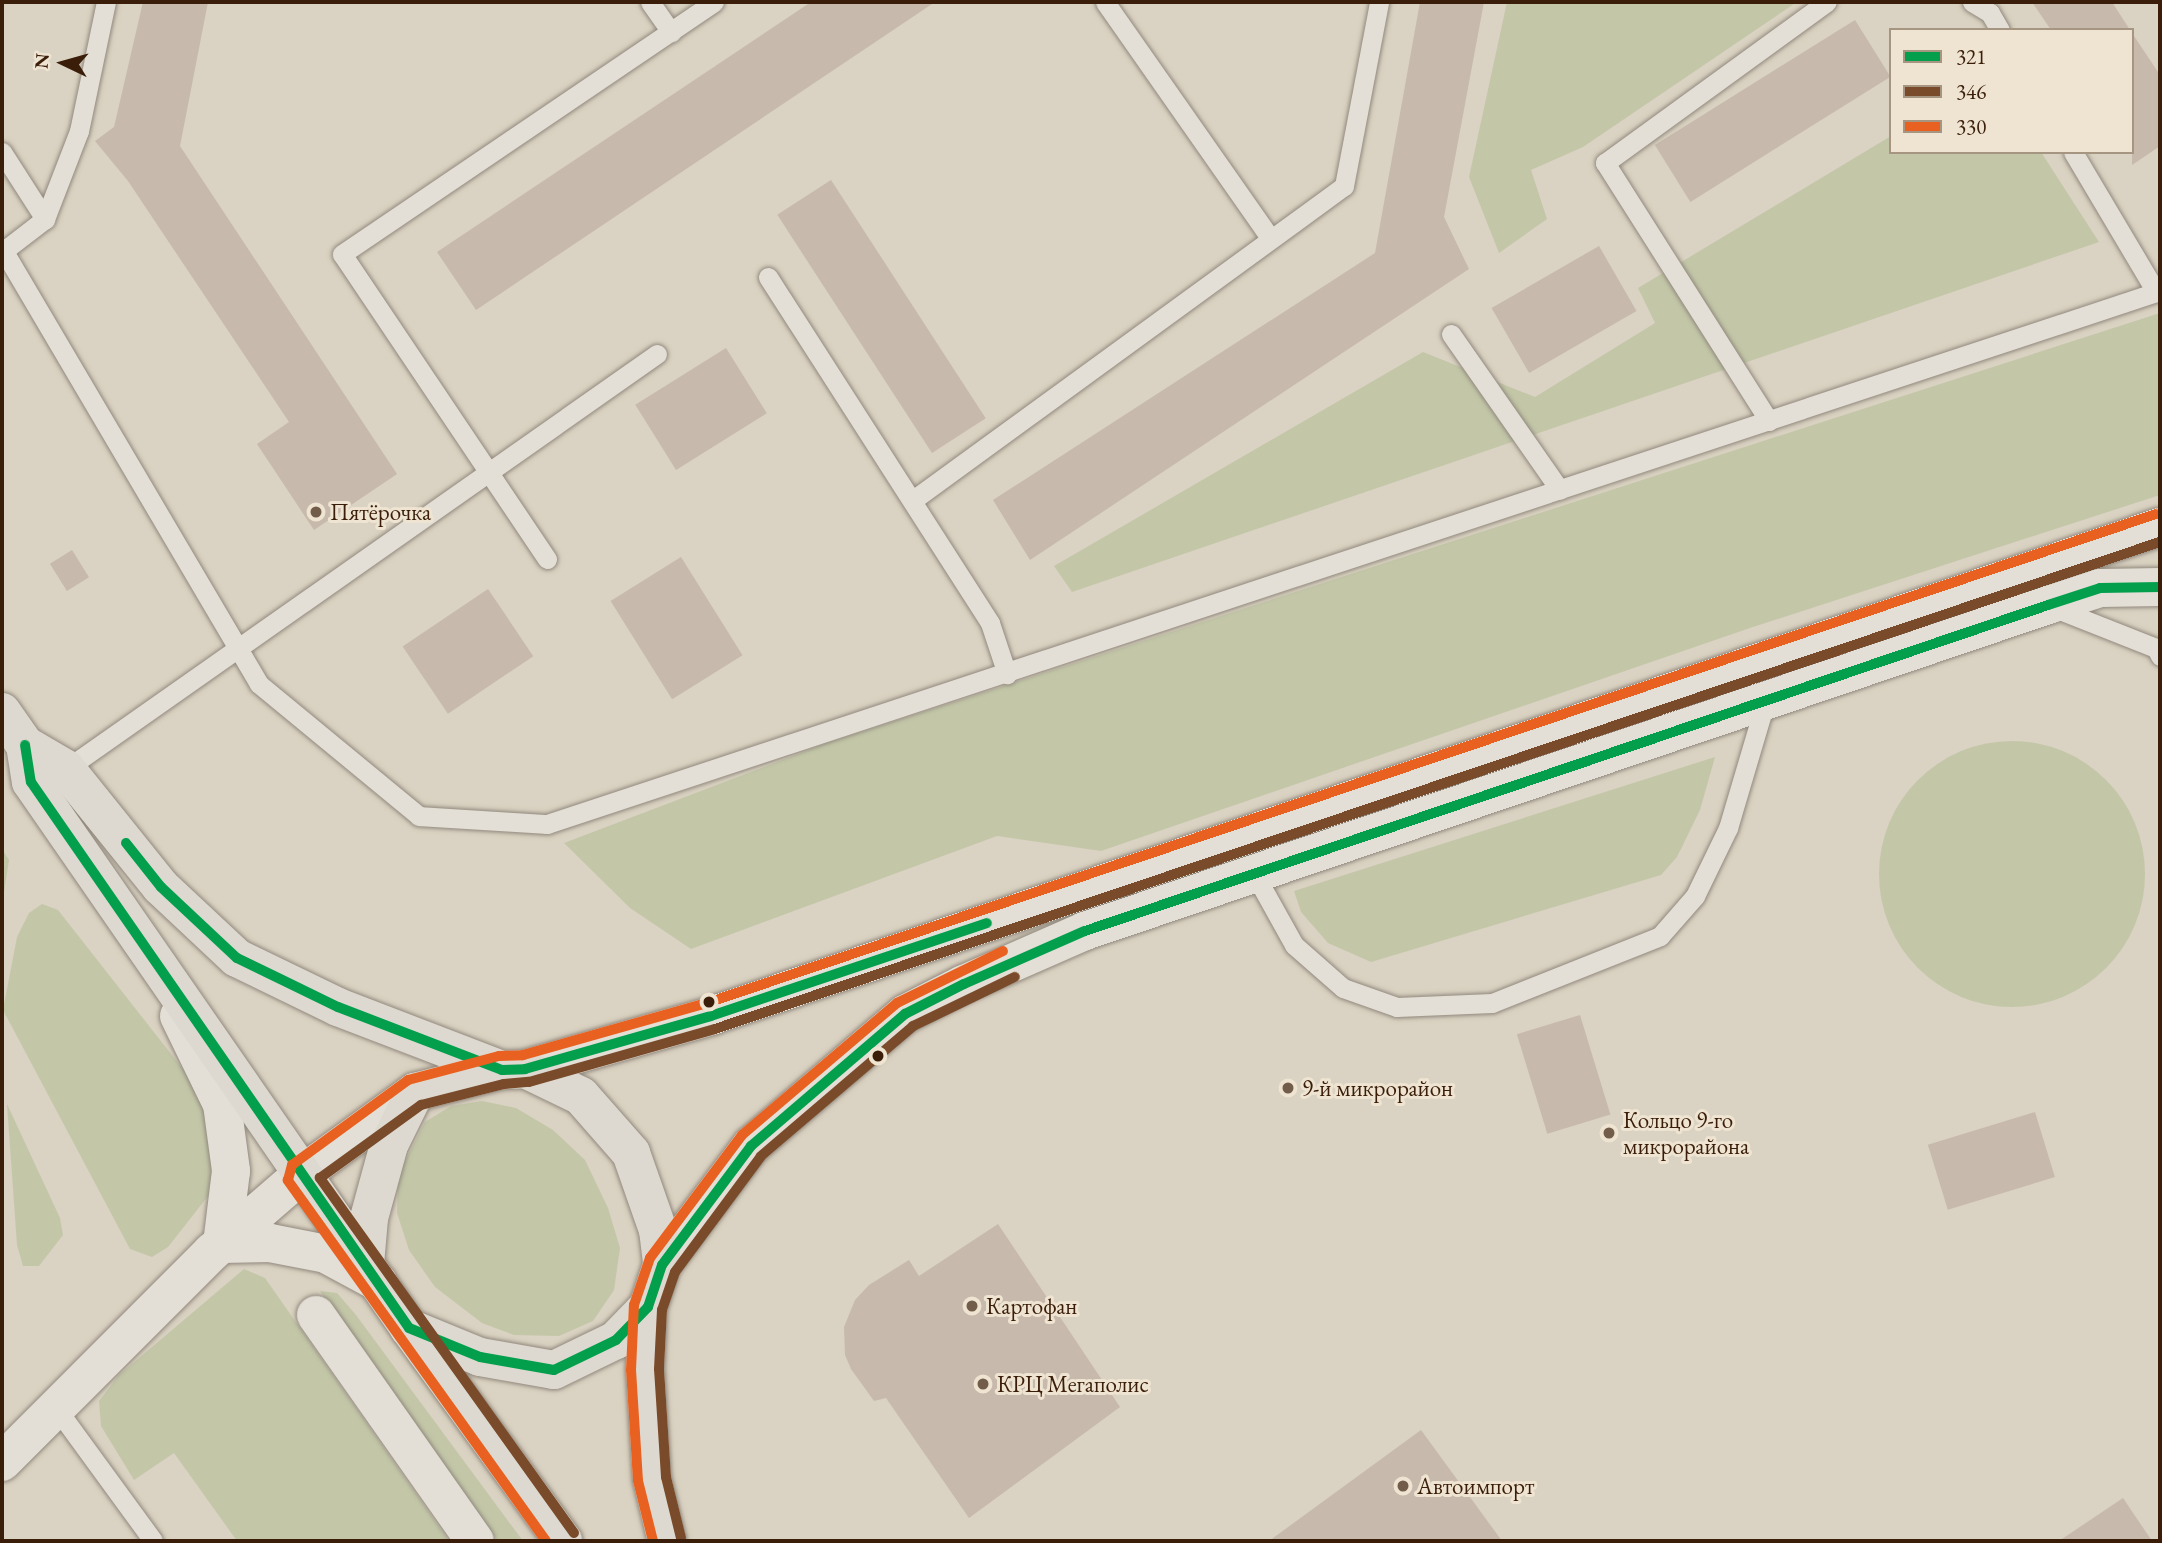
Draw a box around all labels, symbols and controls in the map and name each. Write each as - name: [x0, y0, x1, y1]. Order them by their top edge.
- north arrow: [28, 28, 98, 98]
- legend: [1889, 28, 2134, 154]
- text: 321: [1956, 43, 1986, 70]
- text: N: [28, 52, 55, 70]
- text: 346: [1956, 78, 1986, 105]
- text: 330: [1956, 113, 1986, 140]
- place label: Пятёрочка: [330, 498, 431, 526]
- marker: Пятёрочка: [308, 504, 324, 520]
- unlabelled marker: [702, 995, 716, 1009]
- unlabelled marker: [871, 1049, 885, 1063]
- place label: 9-й микрорайон: [1302, 1074, 1453, 1102]
- marker: 9-й микрорайон: [1280, 1080, 1296, 1096]
- place label: Кольцо 9-го микрорайона: [1623, 1106, 1749, 1160]
- marker: Кольцо 9-го микрорайона: [1601, 1125, 1617, 1141]
- place label: Картофан: [986, 1292, 1077, 1320]
- marker: Картофан: [964, 1298, 980, 1314]
- place label: КРЦ Мегаполис: [997, 1370, 1149, 1398]
- marker: КРЦ Мегаполис: [975, 1376, 991, 1392]
- place label: Автоимпорт: [1417, 1472, 1534, 1500]
- marker: Автоимпорт: [1395, 1478, 1411, 1494]

